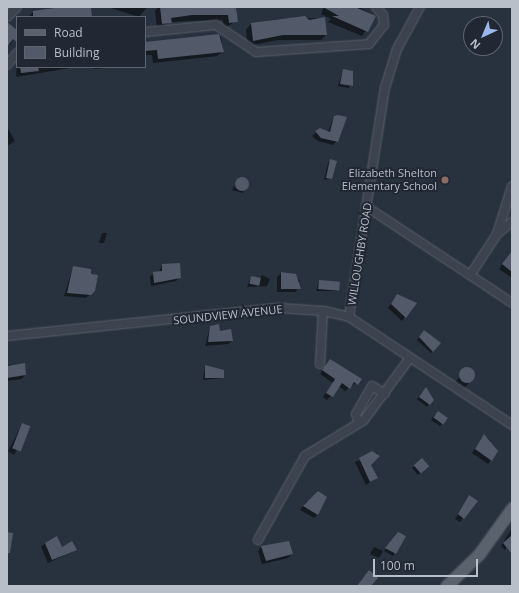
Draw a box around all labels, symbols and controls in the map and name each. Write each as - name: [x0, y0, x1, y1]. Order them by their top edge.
- legend: [16, 16, 146, 68]
- north arrow: [463, 16, 503, 56]
- text: Road: [54, 24, 83, 41]
- text: N: [467, 36, 483, 53]
- text: Building: [54, 44, 99, 61]
- place label: Elizabeth Shelton Elementary School: [342, 167, 437, 193]
- marker: Elizabeth Shelton Elementary School: [440, 175, 450, 185]
- street label: WILLOUGHBY ROAD: [345, 202, 375, 306]
- street label: SOUNDVIEW AVENUE: [173, 303, 283, 327]
- scale bar: [375, 551, 480, 577]
- text: 100 m: [380, 557, 415, 574]

